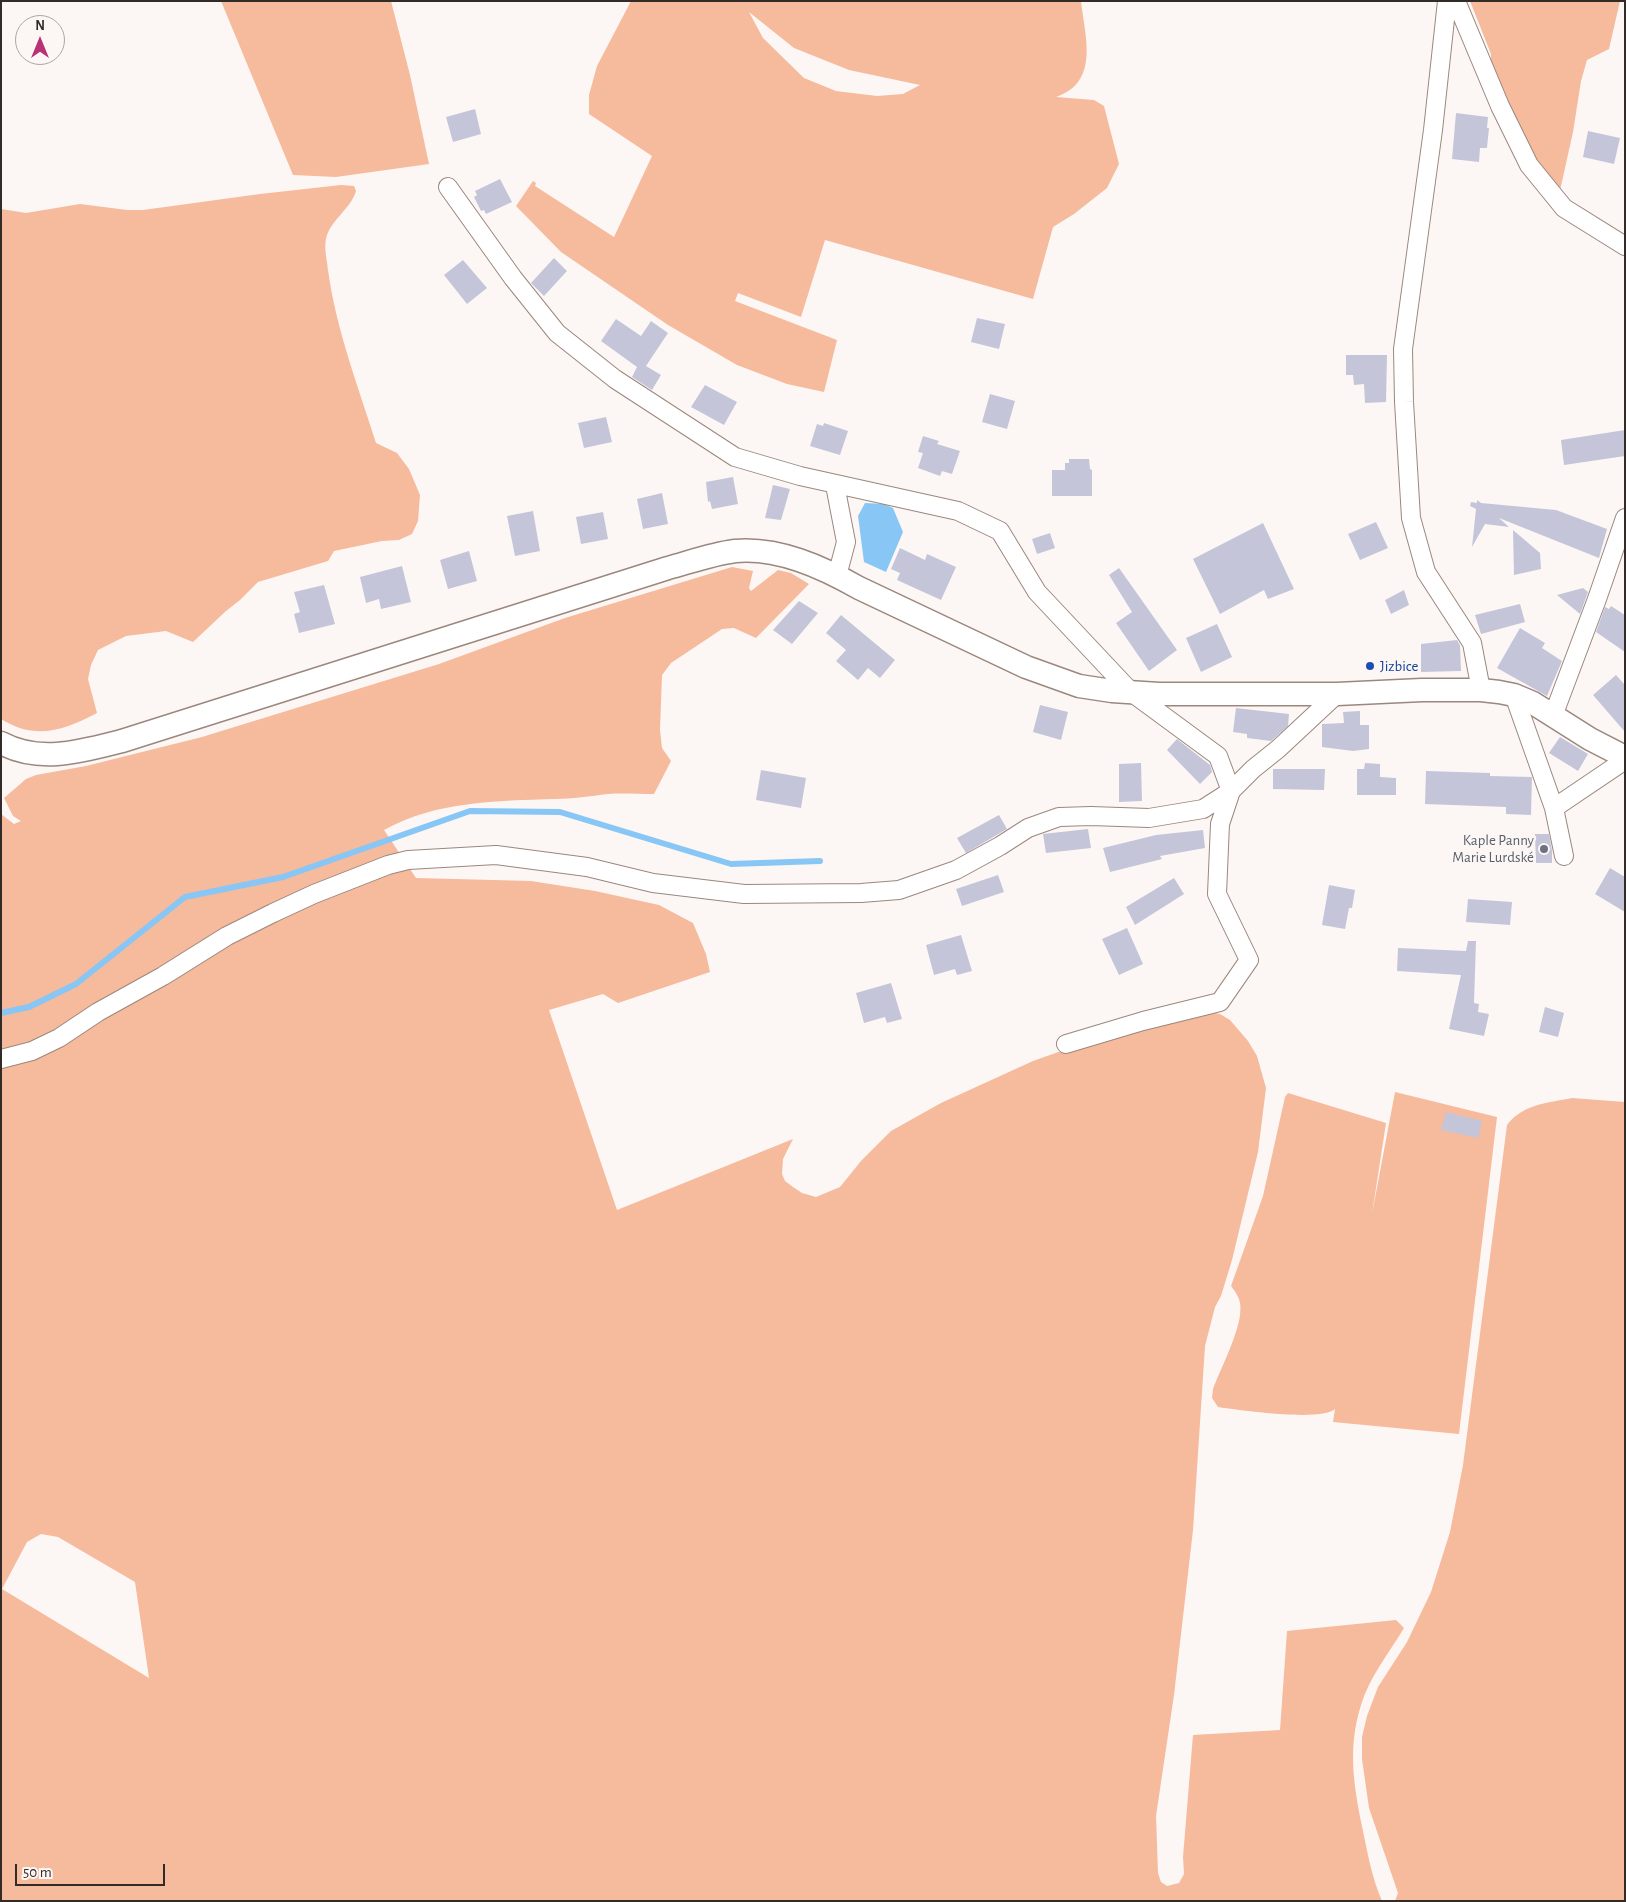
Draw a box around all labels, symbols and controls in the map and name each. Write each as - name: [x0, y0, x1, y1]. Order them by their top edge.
- north arrow: [15, 15, 65, 65]
- text: N: [35, 19, 45, 33]
- place label: Jizbice: [1380, 657, 1418, 675]
- marker: Jizbice: [1364, 660, 1376, 672]
- place label: Kaple Panny Marie Lurdské: [1452, 831, 1534, 866]
- marker: Kaple Panny Marie Lurdské: [1538, 843, 1550, 855]
- scale bar: [18, 1854, 168, 1886]
- text: 50 m: [23, 1865, 52, 1880]

